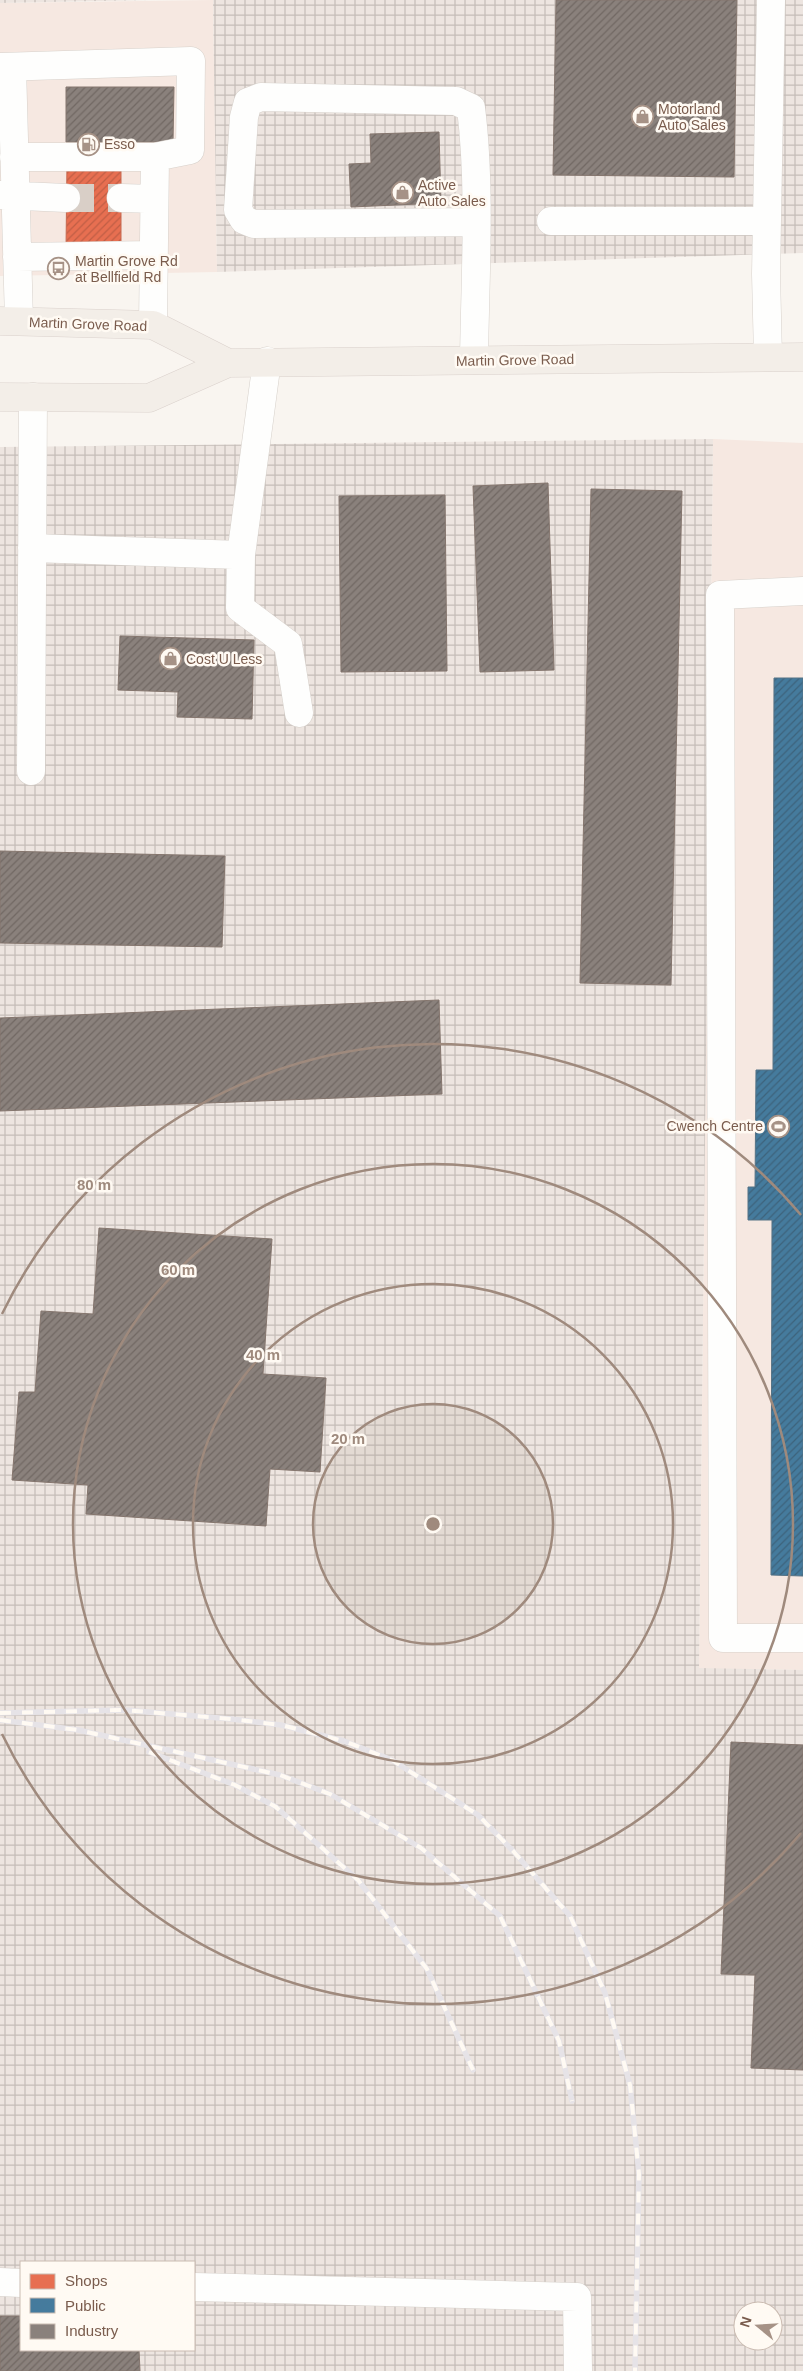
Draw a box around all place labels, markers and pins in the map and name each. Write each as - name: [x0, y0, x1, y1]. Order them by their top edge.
- place label: Motorland Auto Sales: [658, 101, 726, 133]
- shop icon: Motorland Auto Sales: [630, 105, 654, 129]
- fuel station icon: Esso: [76, 132, 100, 156]
- place label: Esso: [104, 136, 135, 152]
- place label: Active Auto Sales: [418, 177, 486, 209]
- shop icon: Active Auto Sales: [390, 181, 414, 205]
- place label: Martin Grove Rd at Bellfield Rd: [75, 253, 178, 285]
- bus stop icon: Martin Grove Rd at Bellfield Rd: [47, 257, 71, 281]
- shop icon: Cost U Less: [158, 647, 182, 671]
- place label: Cost U Less: [186, 651, 262, 667]
- sports icon: Cwench Centre: [767, 1114, 791, 1138]
- place label: Cwench Centre: [667, 1118, 763, 1134]
- centre of rings: [424, 1515, 442, 1533]

